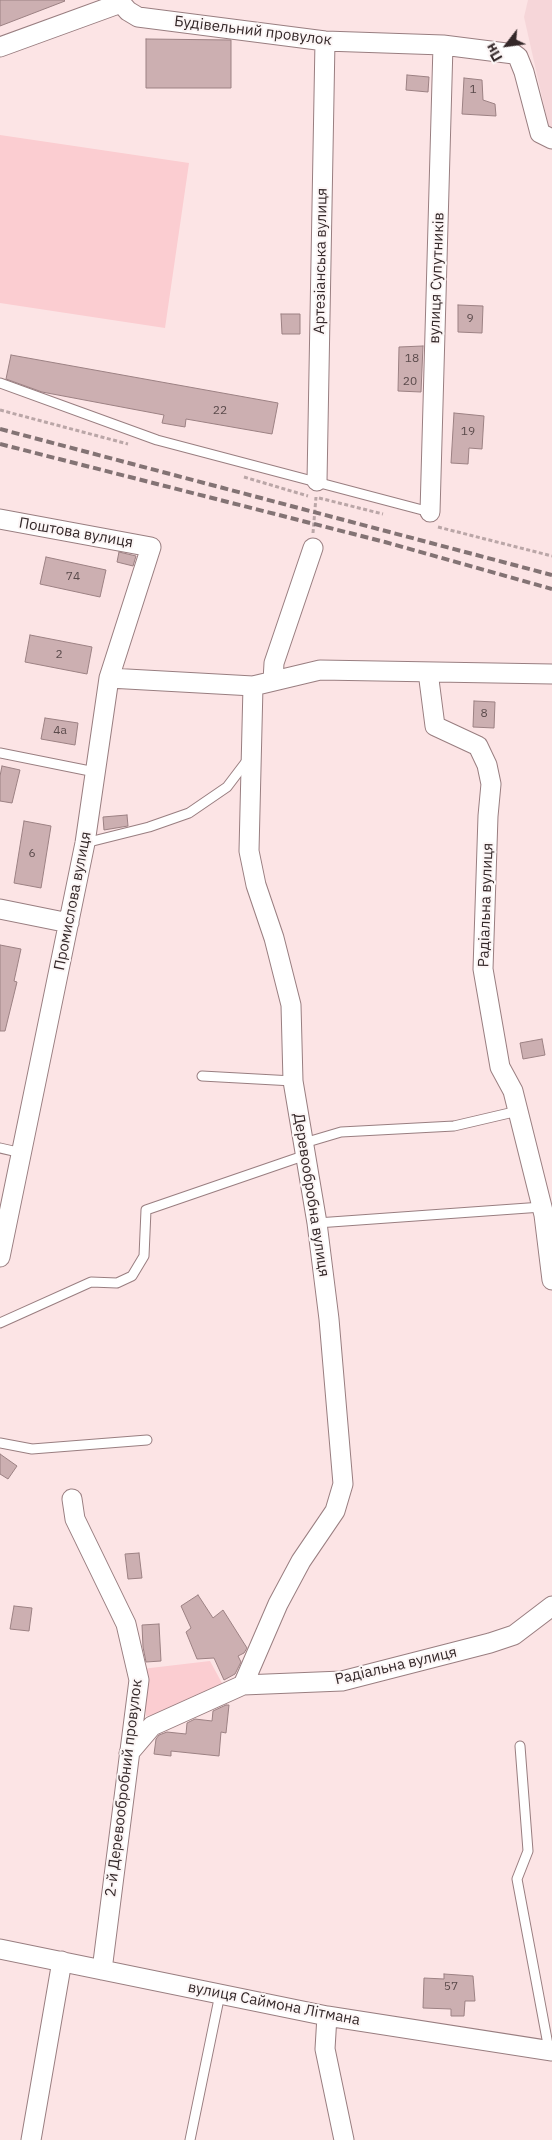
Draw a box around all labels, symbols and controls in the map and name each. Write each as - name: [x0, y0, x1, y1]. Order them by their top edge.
- street label: Будівельний провулок: [173, 12, 333, 50]
- north arrow: [482, 20, 532, 70]
- text: Пн: [482, 40, 506, 65]
- house number: 1: [469, 83, 477, 97]
- street label: Артезіанська вулиця: [311, 188, 331, 334]
- street label: вулиця Супутників: [426, 212, 448, 344]
- house number: 9: [466, 312, 474, 326]
- house number: 18: [405, 352, 419, 366]
- house number: 20: [403, 375, 417, 389]
- house number: 22: [213, 404, 227, 418]
- house number: 19: [461, 425, 475, 439]
- street label: Поштова вулиця: [17, 514, 135, 552]
- house number: 74: [66, 570, 80, 584]
- house number: 2: [55, 648, 63, 662]
- house number: 8: [480, 707, 488, 721]
- house number: 4а: [53, 724, 67, 738]
- street label: Промислова вулиця: [51, 830, 95, 972]
- street label: Радіальна вулиця: [475, 842, 497, 968]
- house number: 6: [28, 847, 36, 861]
- street label: Деревообробна вулиця: [289, 1112, 333, 1278]
- street label: Радіальна вулиця: [333, 1643, 459, 1689]
- street label: 2-й Деревообробний провулок: [102, 1678, 146, 1898]
- street label: вулиця Саймона Літмана: [186, 1978, 362, 2030]
- house number: 57: [444, 1980, 458, 1994]

